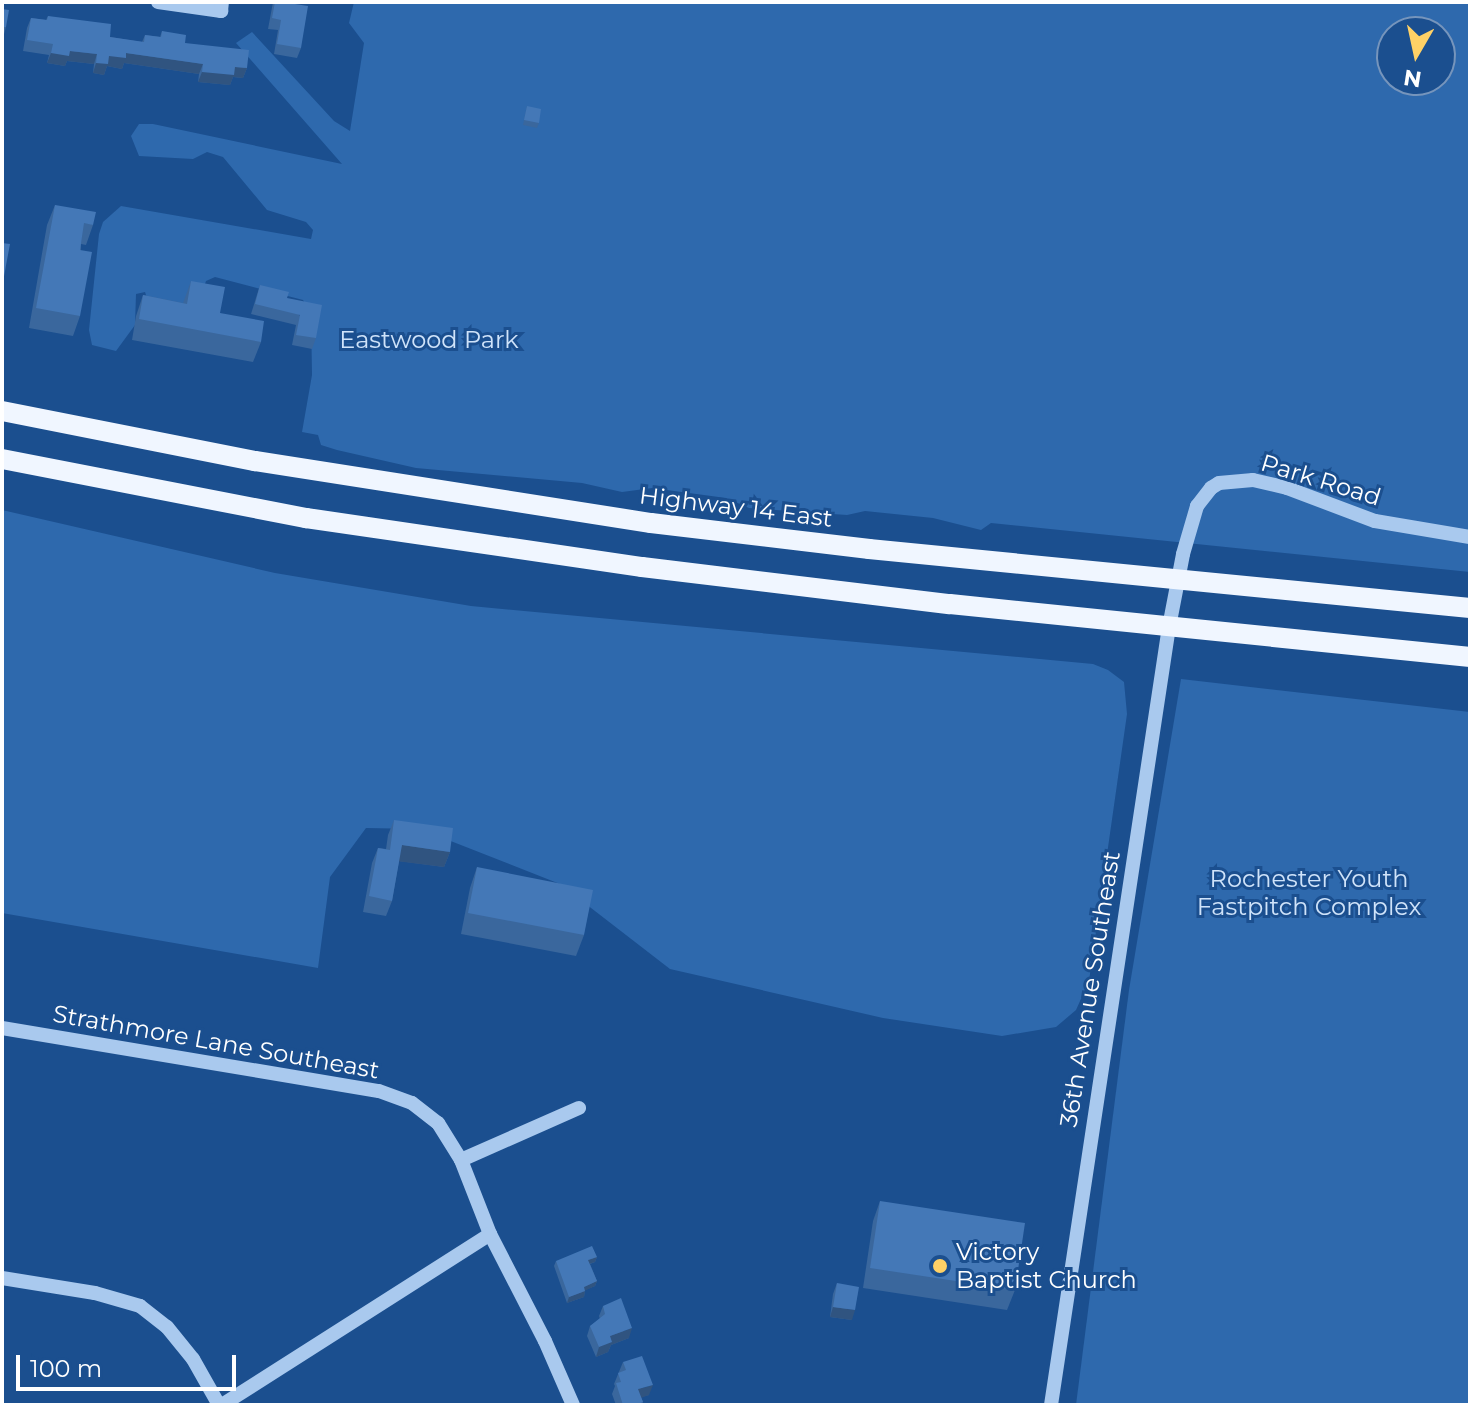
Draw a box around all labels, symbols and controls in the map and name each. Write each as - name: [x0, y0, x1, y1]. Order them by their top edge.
- north arrow: [1376, 16, 1456, 96]
- text: N: [1402, 63, 1423, 93]
- park label: Eastwood Park: [339, 326, 519, 354]
- street label: Park Road: [1258, 448, 1384, 512]
- street label: Highway 14 East: [638, 481, 834, 533]
- street label: 36th Avenue Southeast: [1054, 849, 1126, 1129]
- park label: Rochester Youth Fastpitch Complex: [1197, 865, 1421, 921]
- street label: Strathmore Lane Southeast: [51, 999, 381, 1085]
- place label: Victory Baptist Church: [956, 1238, 1137, 1294]
- marker: Victory Baptist Church: [931, 1257, 949, 1275]
- scale bar: [20, 1339, 240, 1389]
- text: 100 m: [30, 1354, 102, 1383]

